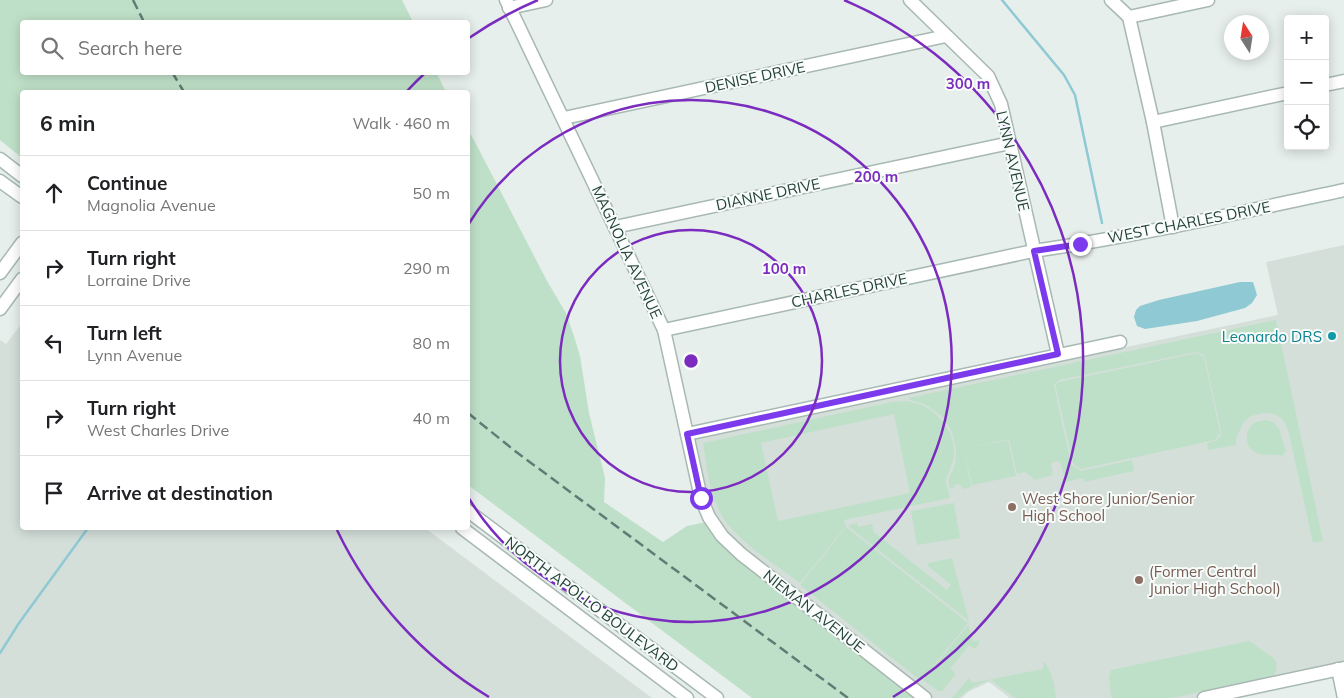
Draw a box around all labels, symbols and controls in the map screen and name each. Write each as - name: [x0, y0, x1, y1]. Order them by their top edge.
- north arrow: [1224, 15, 1269, 60]
- map controls: [1284, 15, 1329, 150]
- button: +: [1284, 15, 1329, 60]
- search box: [20, 20, 470, 75]
- icon: search: [38, 34, 66, 62]
- text: Search here: [78, 36, 182, 60]
- street label: DENISE DRIVE: [703, 57, 807, 97]
- button: −: [1284, 60, 1329, 105]
- text: 300 m: [946, 74, 990, 93]
- button: locate: [1284, 105, 1329, 150]
- street label: LYNN AVENUE: [992, 109, 1034, 213]
- text: 6 min: [40, 110, 95, 136]
- text: Walk · 460 m: [352, 113, 450, 133]
- text: 200 m: [854, 167, 898, 186]
- text: Continue: [87, 171, 167, 195]
- street label: DIANNE DRIVE: [714, 174, 822, 214]
- icon: ahead: [40, 179, 68, 207]
- street label: MAGNOLIA AVENUE: [588, 182, 666, 322]
- text: 50 m: [413, 183, 450, 203]
- text: Magnolia Avenue: [87, 195, 216, 215]
- street label: WEST CHARLES DRIVE: [1106, 197, 1272, 247]
- route end: [1069, 233, 1092, 256]
- text: Turn right: [87, 246, 176, 270]
- icon: right: [40, 254, 68, 282]
- text: 290 m: [403, 258, 450, 278]
- text: 100 m: [762, 259, 806, 278]
- street label: CHARLES DRIVE: [789, 268, 909, 312]
- text: Lorraine Drive: [87, 270, 191, 290]
- text: Turn left: [87, 321, 162, 345]
- place label: Leonardo DRS: [1222, 327, 1322, 346]
- icon: left: [40, 329, 68, 357]
- marker: Leonardo DRS: [1326, 330, 1338, 342]
- text: 80 m: [413, 333, 450, 353]
- text: Lynn Avenue: [87, 345, 182, 365]
- centre of rings: [682, 352, 700, 370]
- text: Turn right: [87, 396, 176, 420]
- icon: right: [40, 404, 68, 432]
- text: 40 m: [413, 408, 450, 428]
- text: West Charles Drive: [87, 420, 229, 440]
- icon: arrive: [40, 479, 68, 507]
- text: Arrive at destination: [87, 481, 273, 505]
- route start: [690, 487, 713, 510]
- place label: West Shore Junior/Senior High School: [1022, 489, 1195, 525]
- marker: West Shore Junior/Senior High School: [1006, 501, 1018, 513]
- street label: NORTH APOLLO BOULEVARD: [501, 532, 683, 676]
- place label: (Former Central Junior High School): [1149, 562, 1281, 598]
- street label: NIEMAN AVENUE: [760, 566, 869, 657]
- marker: (Former Central Junior High School): [1133, 574, 1145, 586]

